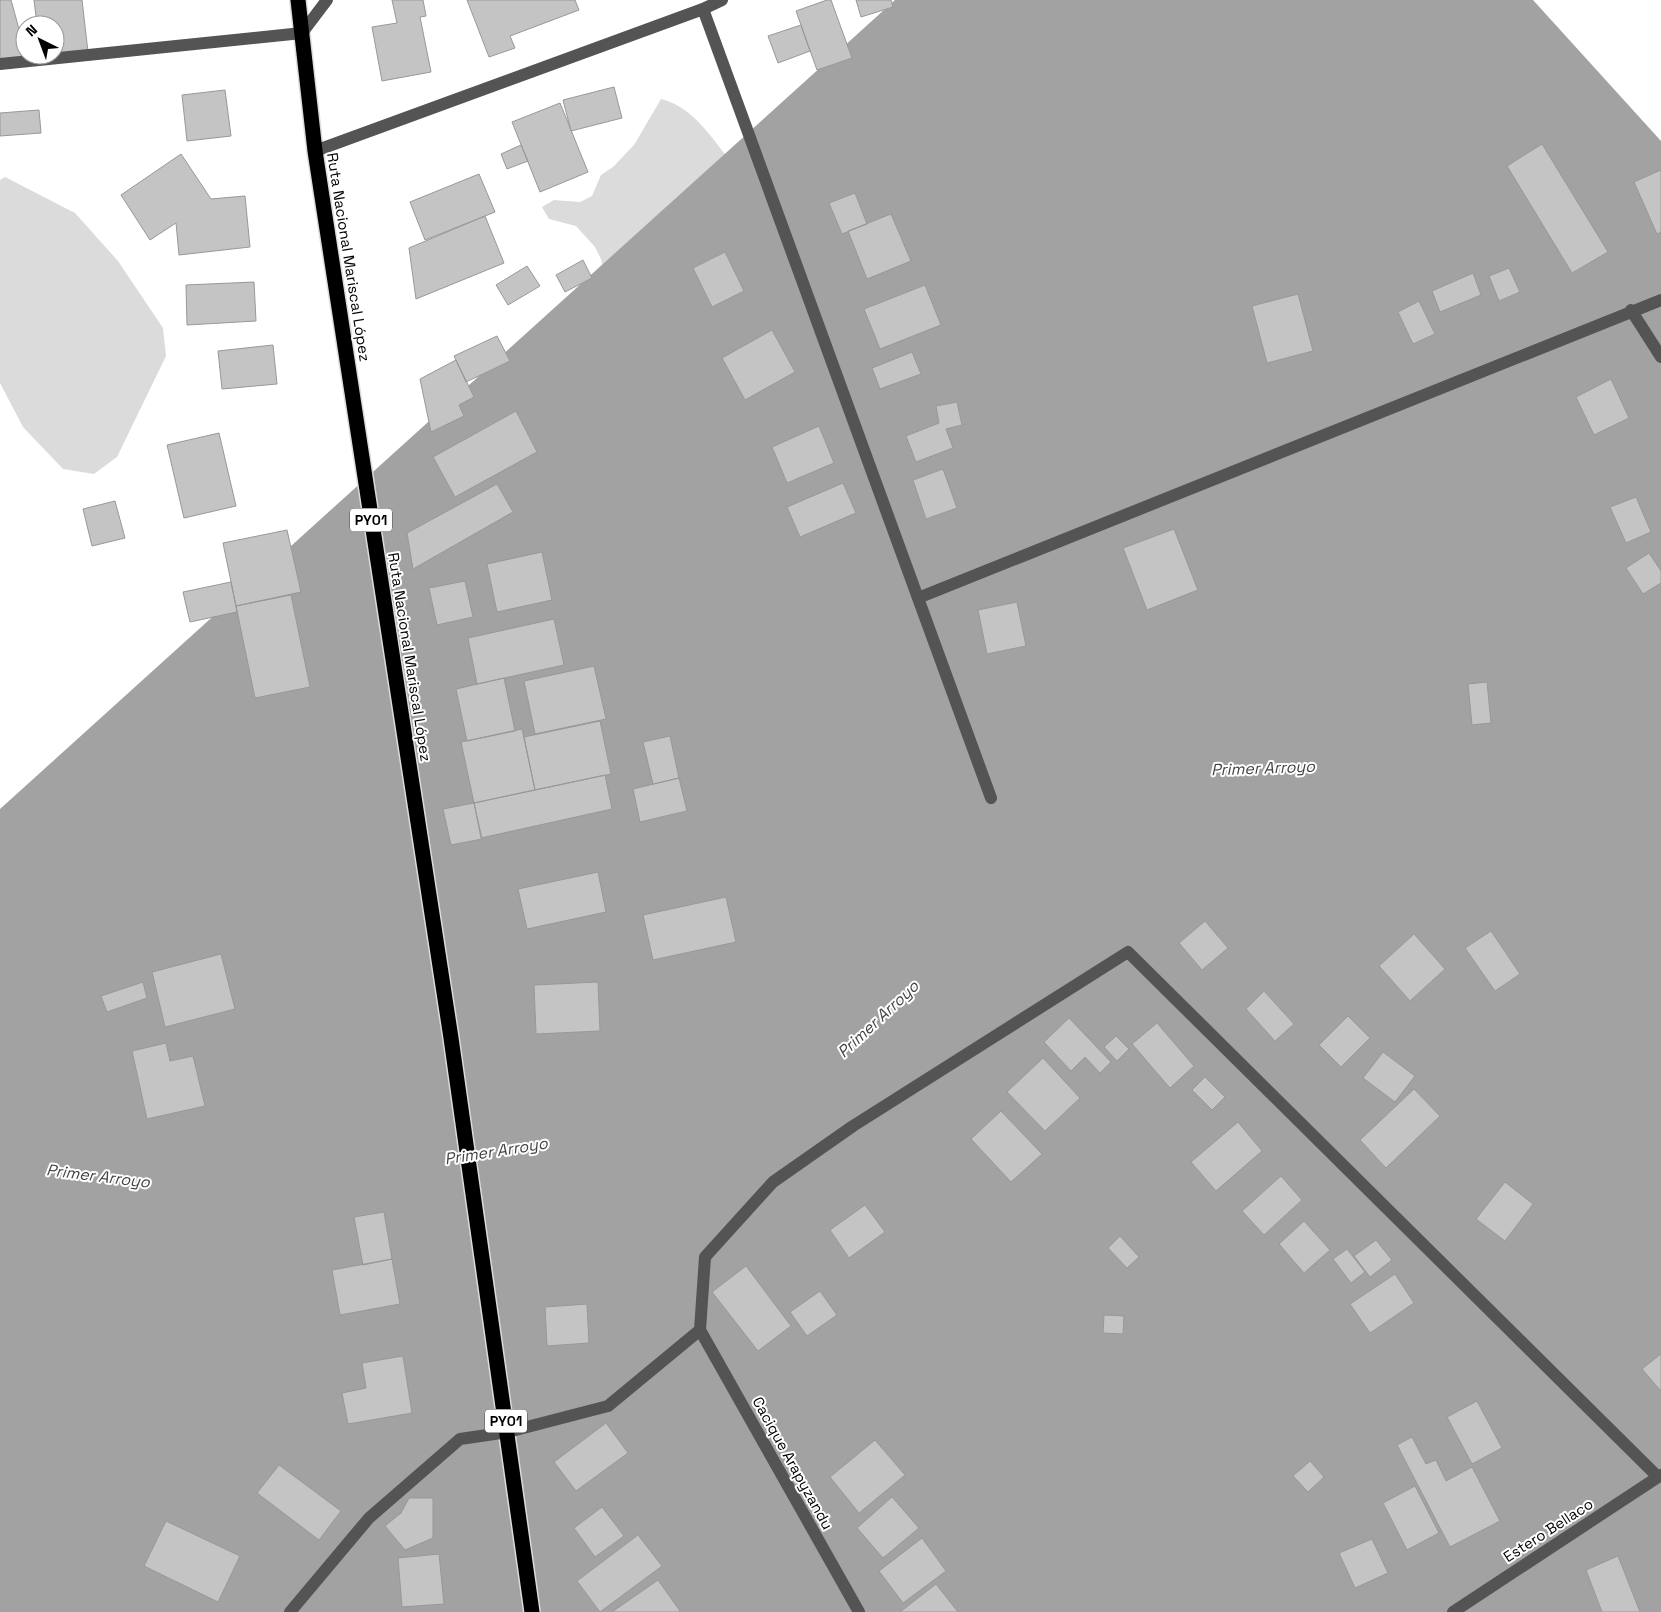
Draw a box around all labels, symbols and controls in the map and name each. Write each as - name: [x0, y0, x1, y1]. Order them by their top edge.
- north arrow: [15, 15, 65, 65]
- text: N: [22, 21, 41, 40]
- street label: Ruta Nacional Mariscal López: [323, 151, 375, 363]
- road number: PY01: [350, 508, 392, 532]
- street label: Ruta Nacional Mariscal López: [384, 551, 436, 763]
- water label: Primer Arroyo: [1211, 756, 1317, 780]
- water label: Primer Arroyo: [833, 975, 924, 1062]
- water label: Primer Arroyo: [443, 1132, 550, 1170]
- water label: Primer Arroyo: [45, 1159, 152, 1193]
- street label: Cacique Arapyzandu: [749, 1393, 837, 1533]
- road number: PY01: [485, 1410, 527, 1432]
- street label: Estero Bellaco: [1500, 1494, 1596, 1566]

